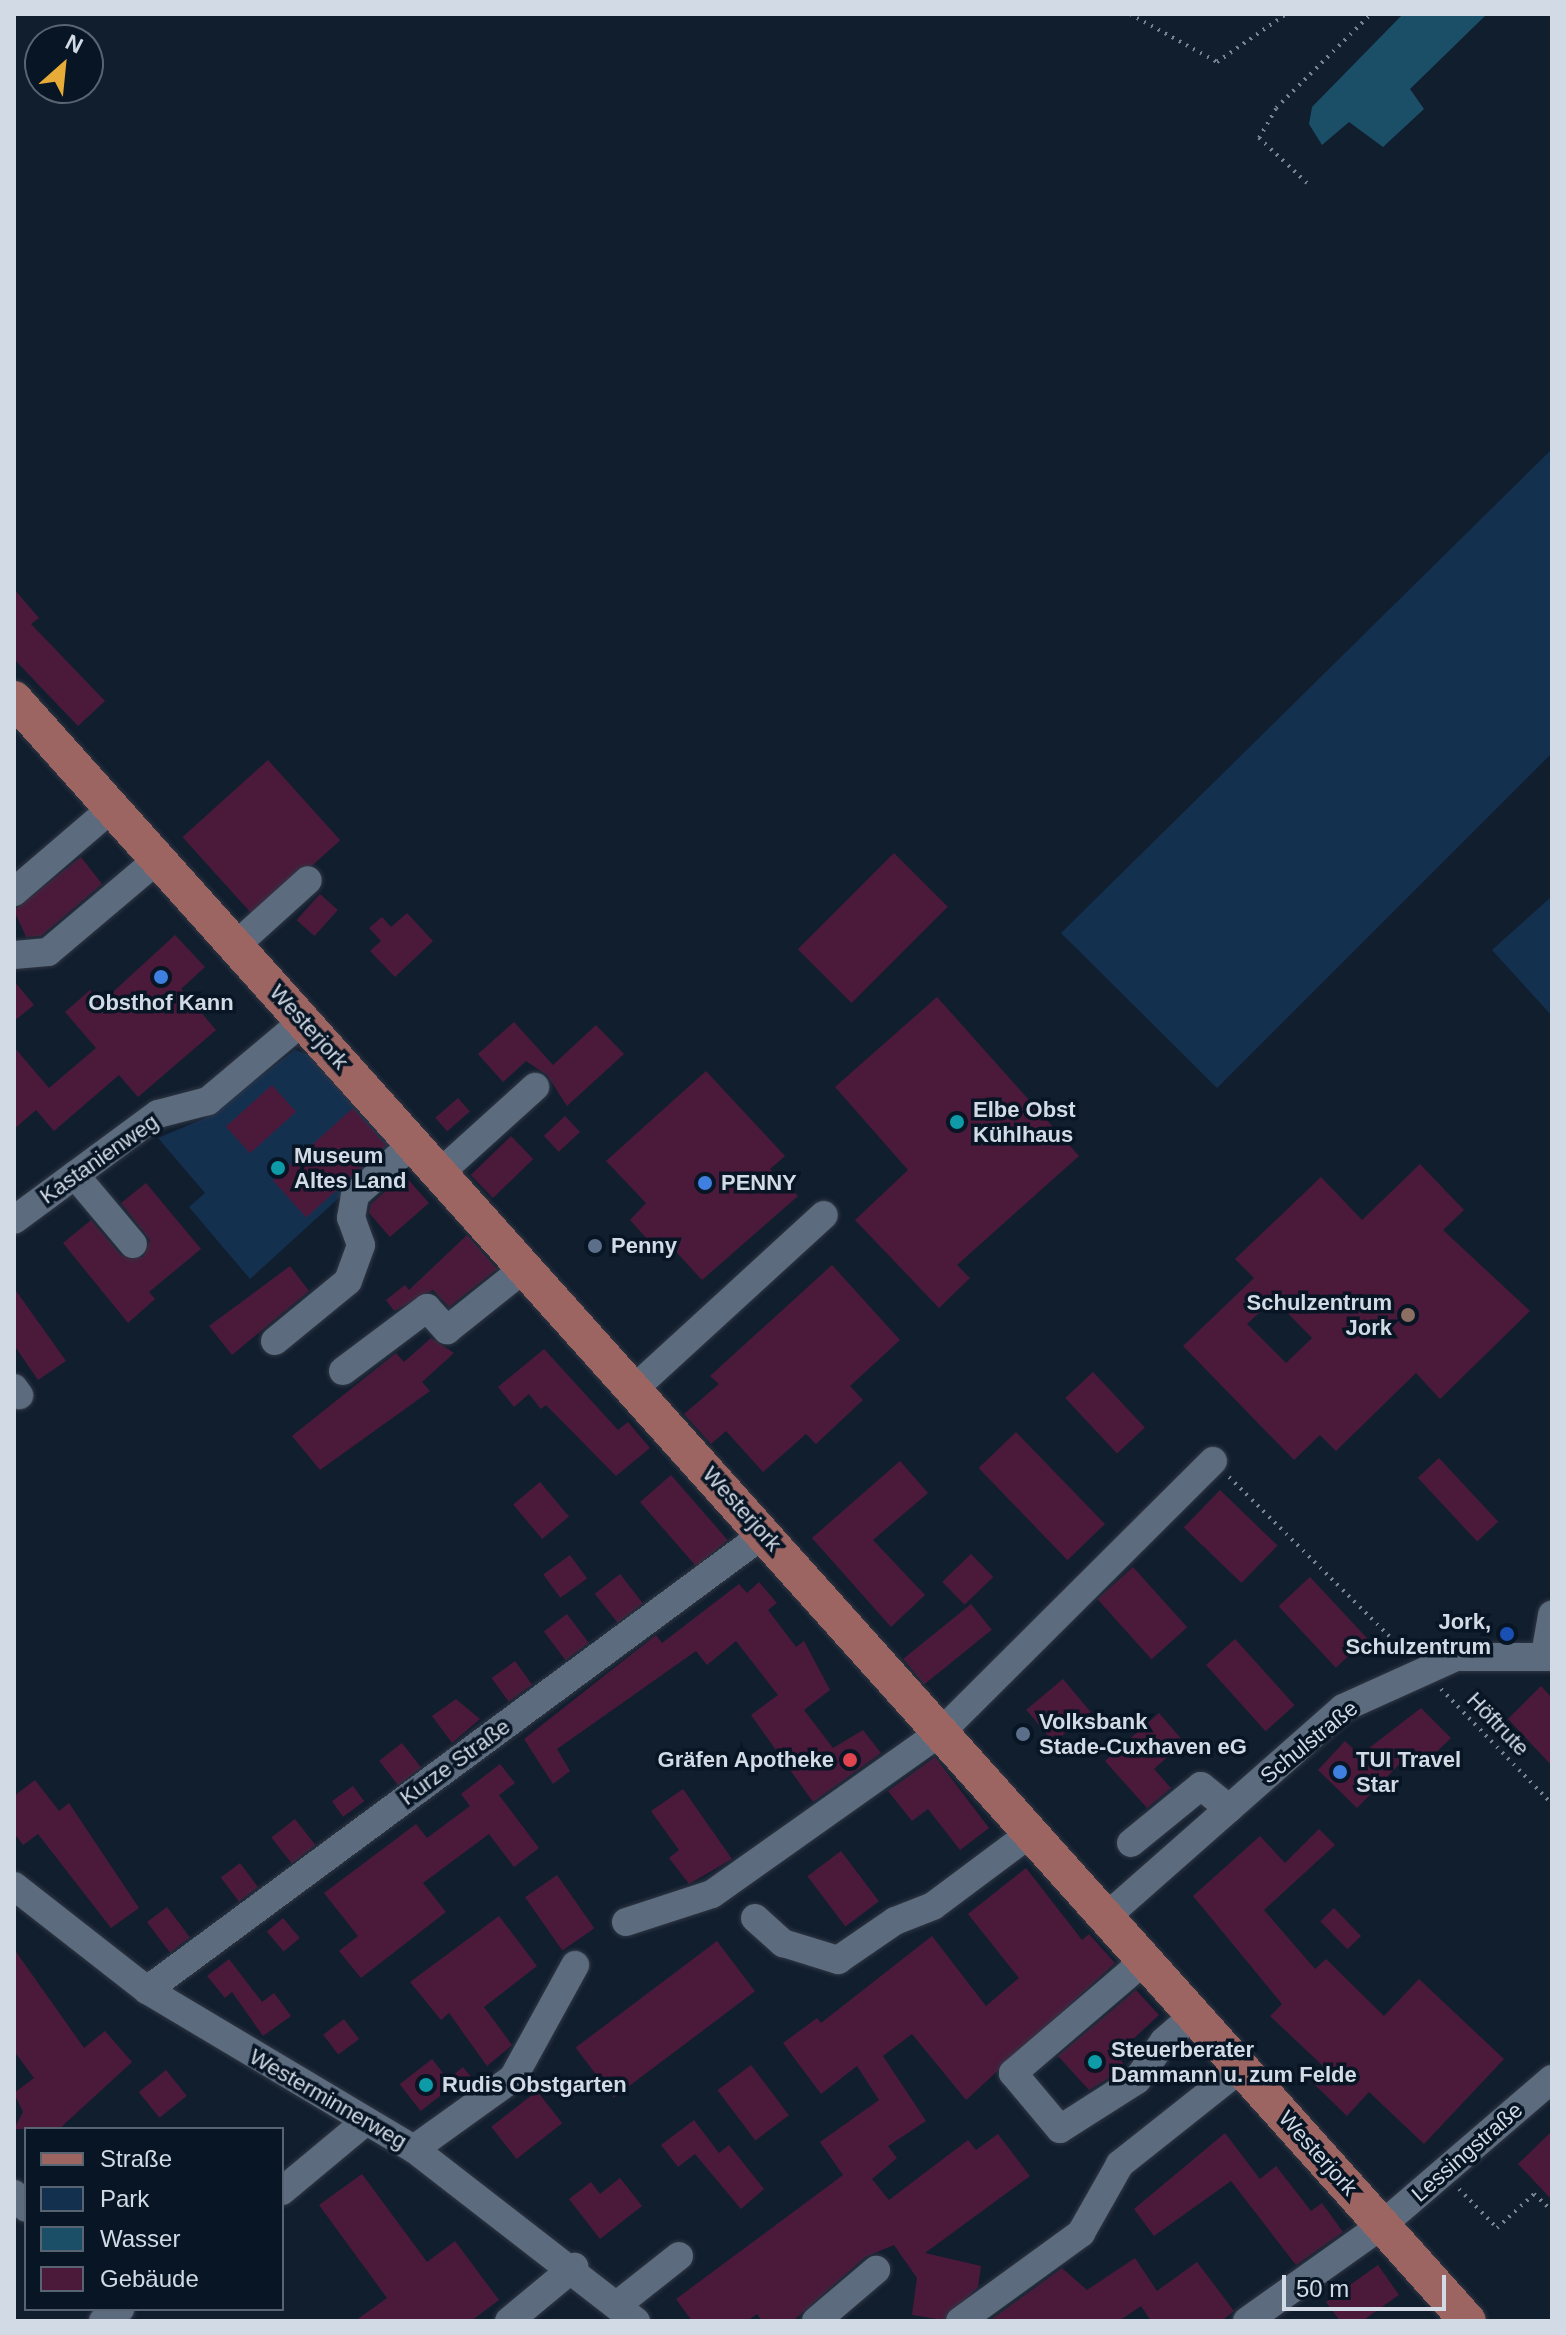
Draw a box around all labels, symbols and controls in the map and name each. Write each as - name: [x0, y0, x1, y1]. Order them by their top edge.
- north arrow: [24, 24, 104, 104]
- text: N: [61, 29, 87, 59]
- marker: Obsthof Kann: [152, 968, 170, 986]
- street label: Westerjork: [264, 979, 354, 1075]
- place label: Obsthof Kann: [88, 990, 234, 1016]
- place label: Elbe Obst Kühlhaus: [973, 1096, 1076, 1148]
- street label: Kastanienweg: [35, 1109, 163, 1209]
- marker: Elbe Obst Kühlhaus: [948, 1113, 966, 1131]
- place label: Museum Altes Land: [294, 1142, 406, 1194]
- marker: Museum Altes Land: [269, 1159, 287, 1177]
- place label: PENNY: [721, 1170, 797, 1196]
- marker: PENNY: [696, 1174, 714, 1192]
- place label: Penny: [611, 1233, 677, 1259]
- marker: Penny: [586, 1237, 604, 1255]
- place label: Schulzentrum Jork: [1247, 1289, 1392, 1340]
- marker: Schulzentrum Jork: [1399, 1306, 1417, 1324]
- street label: Westerjork: [697, 1461, 787, 1557]
- place label: Jork, Schulzentrum: [1346, 1608, 1491, 1660]
- marker: Jork, Schulzentrum: [1498, 1625, 1516, 1643]
- street label: Höftrute: [1461, 1687, 1535, 1761]
- street label: Schulstraße: [1255, 1695, 1363, 1789]
- place label: Volksbank Stade-Cuxhaven eG: [1039, 1708, 1247, 1760]
- street label: Kurze Straße: [395, 1713, 515, 1811]
- marker: Volksbank Stade-Cuxhaven eG: [1014, 1725, 1032, 1743]
- place label: TUI Travel Star: [1356, 1746, 1461, 1798]
- place label: Gräfen Apotheke: [657, 1747, 834, 1773]
- marker: Gräfen Apotheke: [841, 1751, 859, 1769]
- marker: TUI Travel Star: [1331, 1763, 1349, 1781]
- place label: Steuerberater Dammann u. zum Felde: [1111, 2036, 1357, 2088]
- street label: Westerminnerweg: [245, 2043, 411, 2155]
- marker: Steuerberater Dammann u. zum Felde: [1086, 2053, 1104, 2071]
- place label: Rudis Obstgarten: [442, 2072, 627, 2098]
- marker: Rudis Obstgarten: [417, 2076, 435, 2094]
- street label: Lessingstraße: [1406, 2097, 1528, 2207]
- street label: Westerjork: [1273, 2105, 1363, 2201]
- legend: [24, 2127, 284, 2311]
- text: Straße: [100, 2145, 172, 2172]
- text: Park: [100, 2185, 149, 2212]
- text: Wasser: [100, 2225, 180, 2252]
- scale bar: [1286, 2259, 1450, 2309]
- text: Gebäude: [100, 2265, 199, 2292]
- text: 50 m: [1296, 2275, 1349, 2302]

